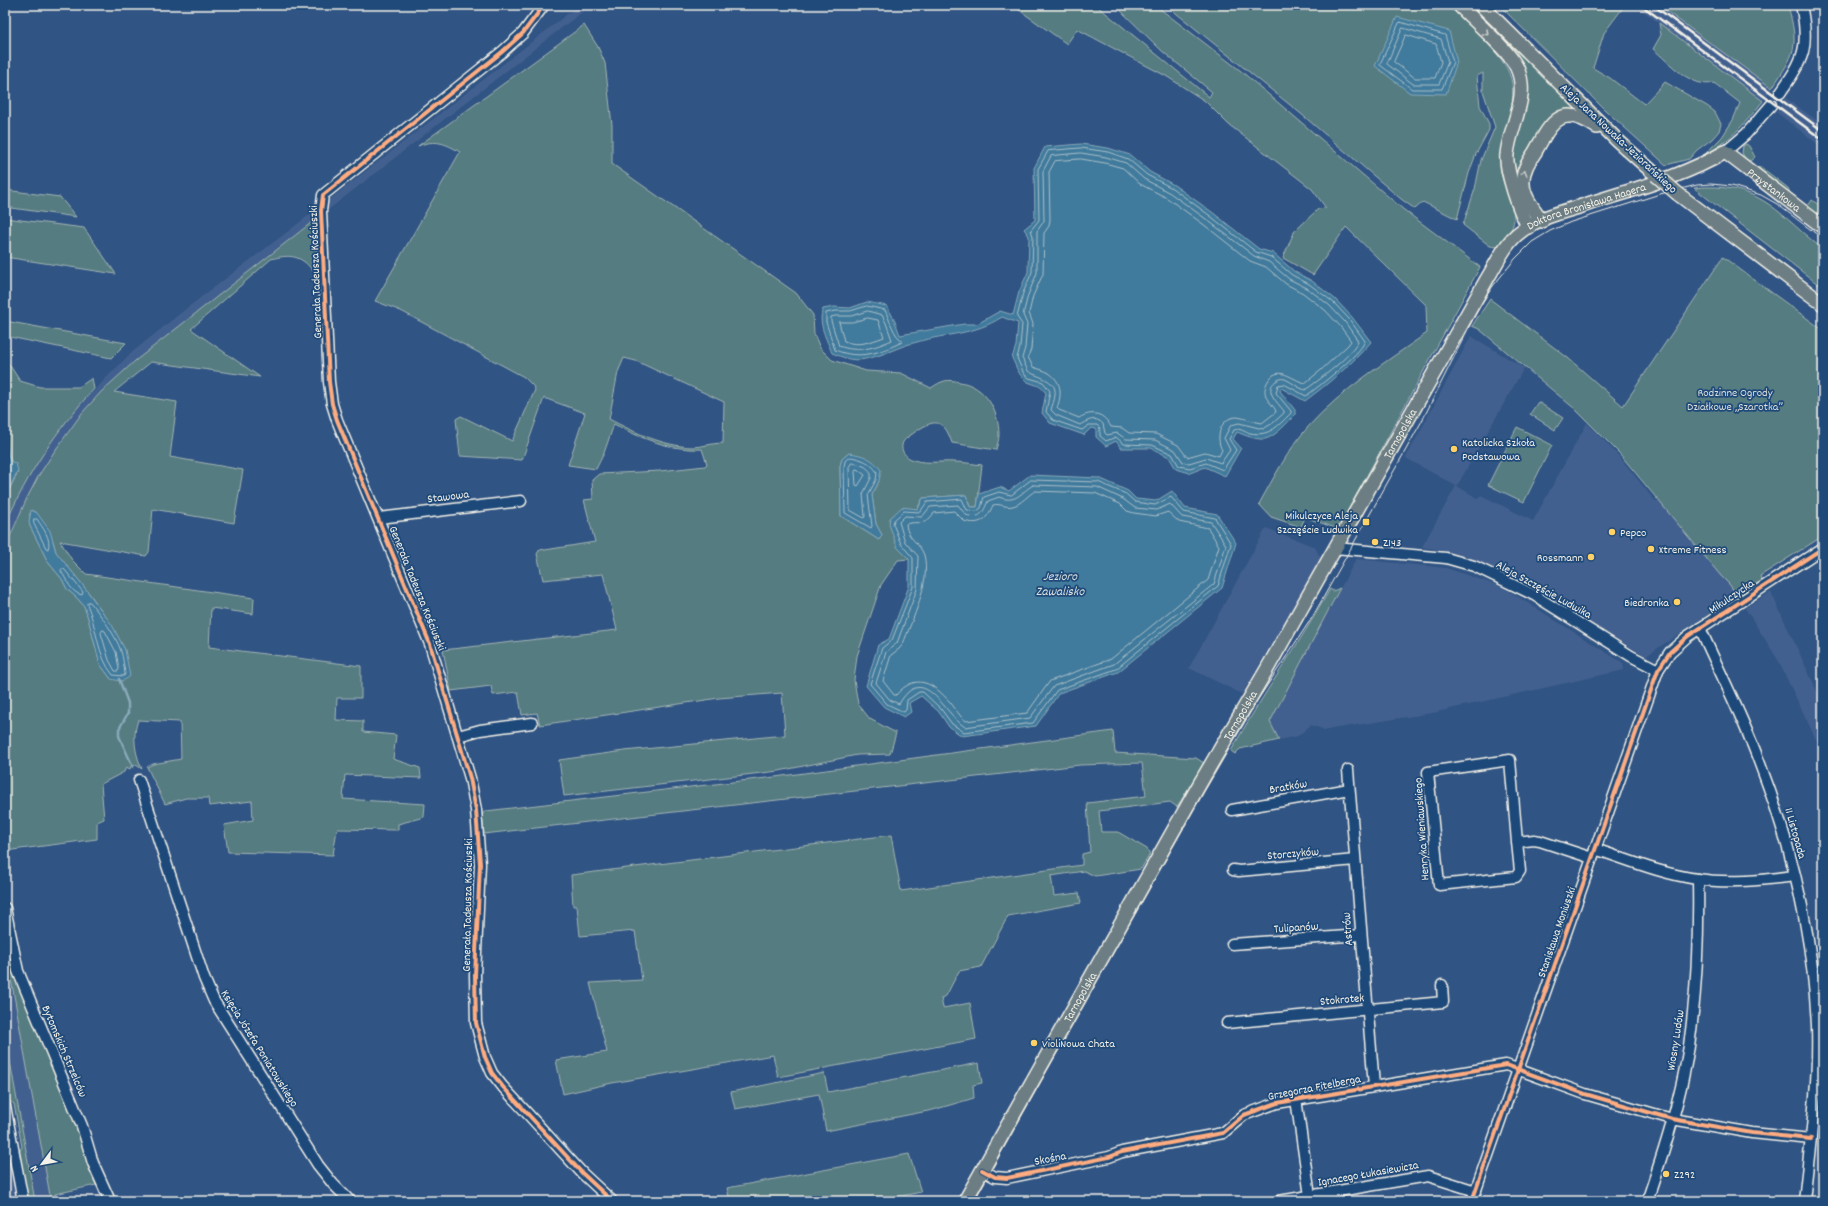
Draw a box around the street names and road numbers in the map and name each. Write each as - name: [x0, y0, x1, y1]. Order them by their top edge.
- street label: Aleja Jana Nowaka-Jeziorańskiego: [1556, 80, 1680, 198]
- street label: Przystankowa: [1743, 165, 1804, 217]
- street label: Doktora Bronisława Hagera: [1524, 179, 1649, 235]
- street label: Generała Tadeusza Kościuszki: [306, 205, 327, 339]
- street label: Tarnopolska: [1380, 406, 1422, 463]
- street label: Stawowa: [426, 486, 470, 508]
- street label: Generała Tadeusza Kościuszki: [384, 524, 449, 653]
- street label: Aleja Szczęście Ludwika: [1492, 557, 1595, 624]
- street label: Mikulczycka: [1706, 576, 1758, 619]
- street label: Tarnopolska: [1220, 688, 1263, 744]
- street label: Bratków: [1268, 776, 1309, 799]
- street label: Henryka Wieniawskiego: [1410, 777, 1435, 881]
- street label: 11 Listopada: [1779, 806, 1810, 861]
- street label: Generała Tadeusza Kościuszki: [459, 838, 478, 972]
- street label: Storczyków: [1267, 844, 1320, 865]
- street label: Stanisława Moniuszki: [1534, 885, 1581, 980]
- street label: Astrów: [1339, 911, 1358, 946]
- street label: Tulipanów: [1273, 918, 1319, 939]
- street label: Tarnopolska: [1060, 969, 1102, 1026]
- street label: Księcia Józefa Poniatowskiego: [216, 987, 302, 1111]
- street label: Stokrotek: [1319, 990, 1365, 1011]
- street label: Bytomskich Strzelców: [37, 1003, 91, 1101]
- street label: Wiosny Ludów: [1663, 1008, 1690, 1072]
- street label: Grzegorza Fitelberga: [1266, 1071, 1363, 1106]
- street label: Skośna: [1033, 1148, 1068, 1171]
- street label: Ignacego Łukasiewicza: [1317, 1157, 1420, 1192]

